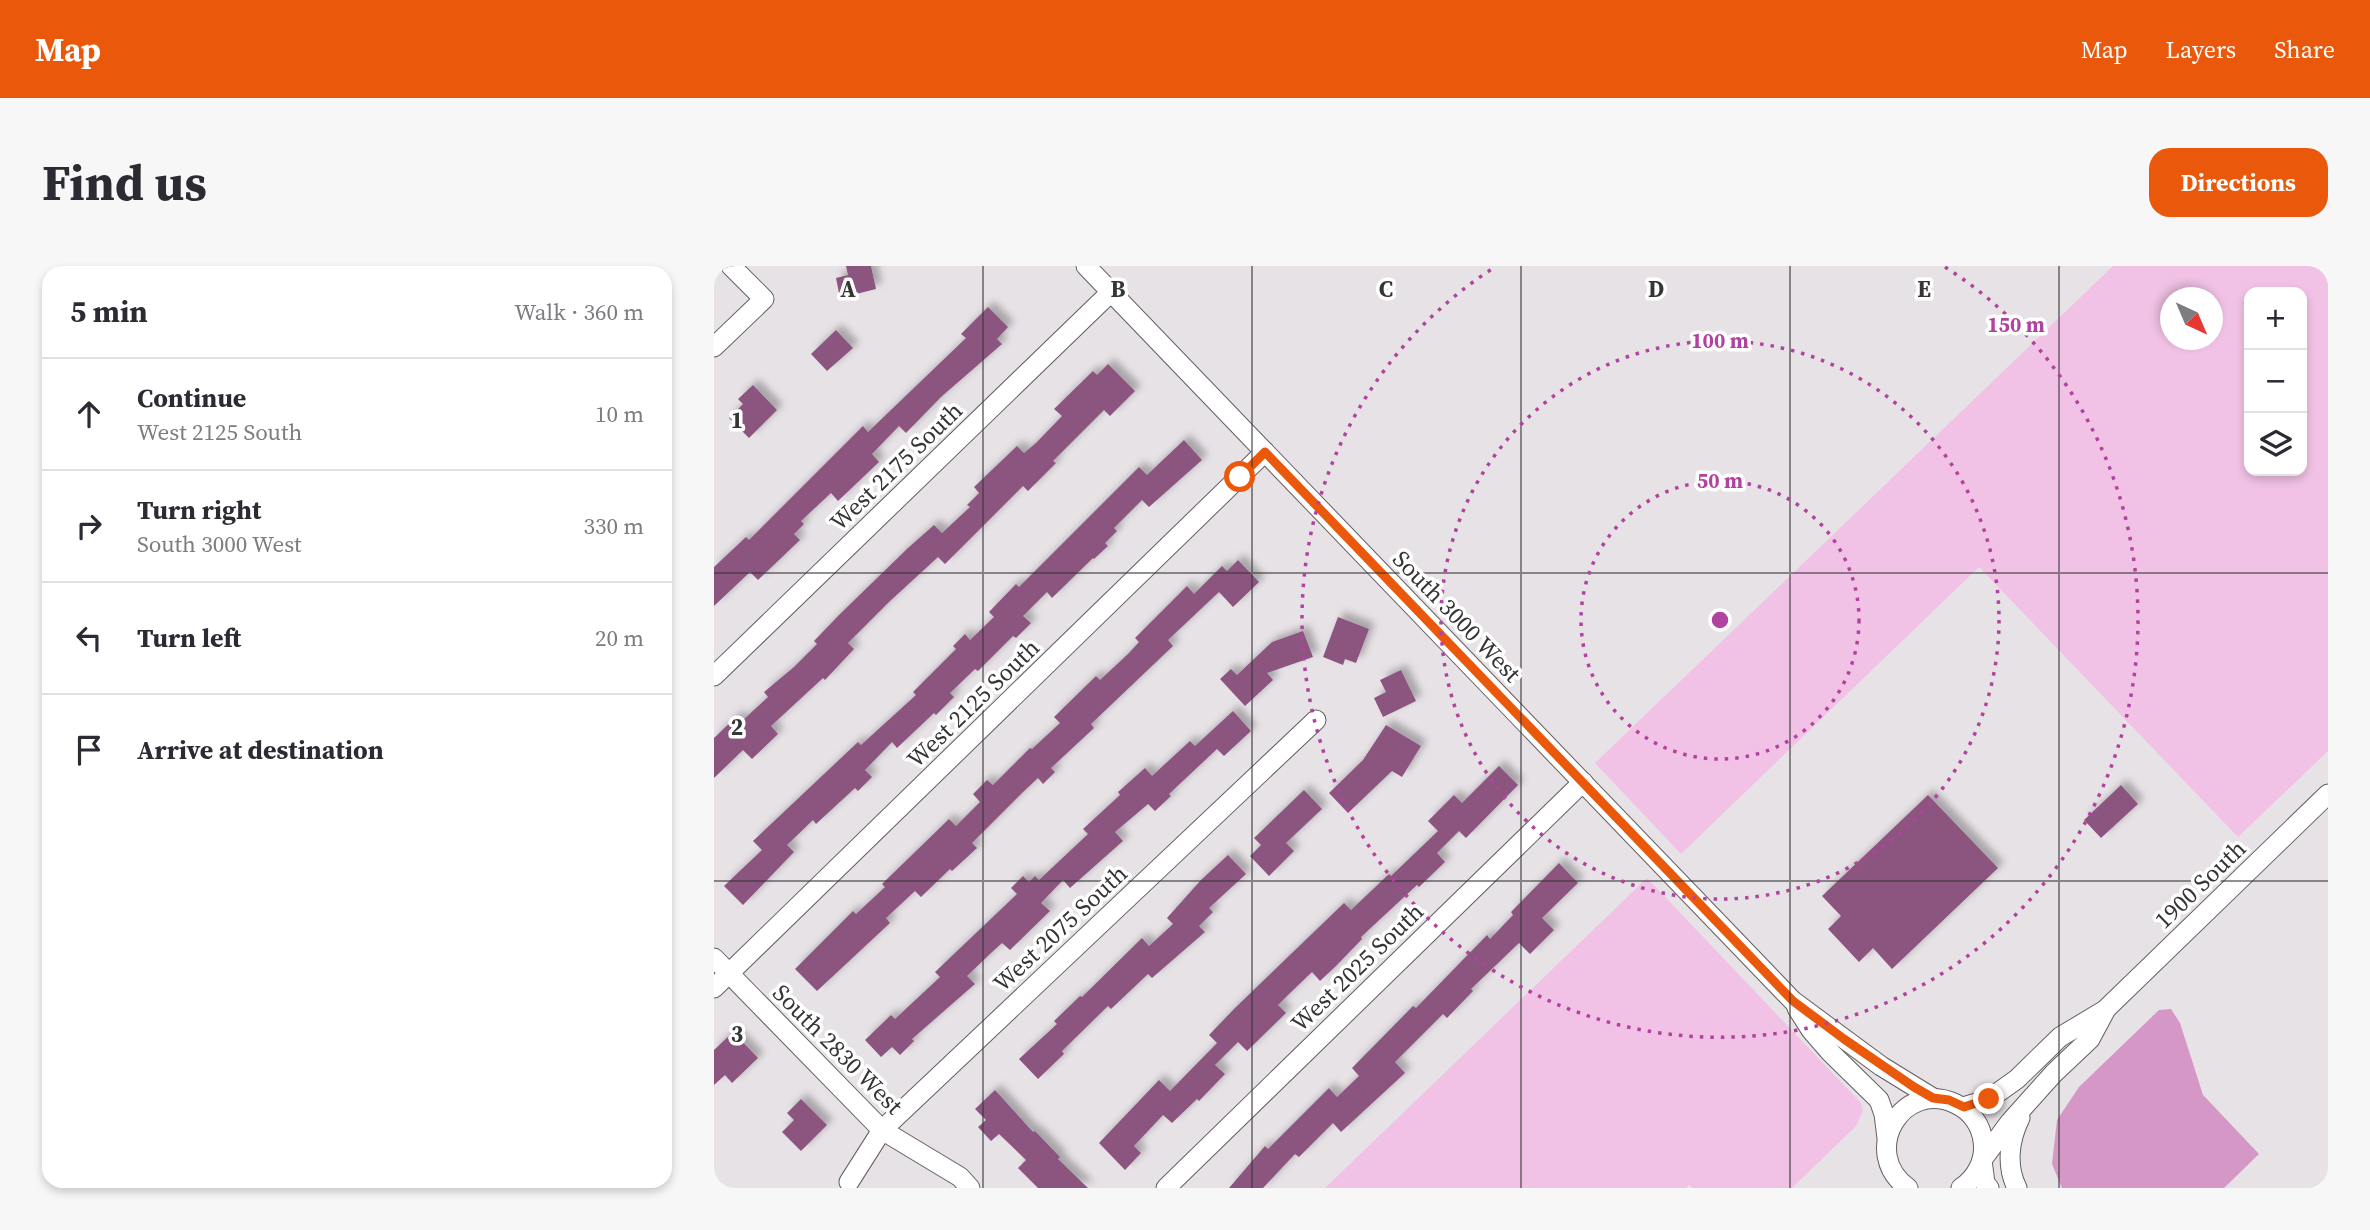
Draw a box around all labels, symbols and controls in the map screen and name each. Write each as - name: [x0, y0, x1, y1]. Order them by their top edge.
- text: Map: [35, 27, 101, 72]
- text: Map: [2081, 33, 2128, 66]
- text: Layers: [2166, 33, 2236, 66]
- text: Share: [2274, 33, 2335, 66]
- button: Directions: [2149, 148, 2328, 217]
- text: Find us: [42, 149, 207, 216]
- text: A: [840, 273, 856, 305]
- text: B: [1111, 273, 1126, 305]
- text: C: [1379, 273, 1393, 305]
- text: D: [1648, 273, 1664, 305]
- text: E: [1917, 273, 1931, 305]
- north arrow: [2160, 287, 2223, 350]
- map controls: [2244, 287, 2307, 476]
- button: +: [2244, 287, 2307, 350]
- text: 5 min: [70, 291, 148, 332]
- text: Walk · 360 m: [514, 296, 644, 328]
- text: 150 m: [1987, 310, 2045, 339]
- text: 100 m: [1691, 326, 1749, 355]
- button: −: [2244, 350, 2307, 413]
- text: Continue: [137, 380, 246, 416]
- street label: West 2175 South: [823, 394, 969, 538]
- icon: ahead: [70, 395, 108, 433]
- text: 10 m: [595, 398, 644, 430]
- text: 1: [731, 404, 743, 436]
- button: layers: [2244, 413, 2307, 476]
- text: West 2125 South: [137, 416, 302, 448]
- route start: [1224, 461, 1255, 492]
- text: 50 m: [1697, 466, 1743, 495]
- text: Turn right: [137, 492, 261, 528]
- icon: right: [70, 507, 108, 545]
- text: 330 m: [583, 510, 644, 542]
- text: South 3000 West: [137, 528, 302, 560]
- street label: South 3000 West: [1385, 543, 1529, 689]
- centre of rings: [1708, 608, 1732, 632]
- icon: left: [70, 619, 108, 657]
- text: Turn left: [137, 620, 241, 656]
- text: 20 m: [595, 622, 644, 654]
- street label: West 2125 South: [900, 631, 1046, 775]
- text: 2: [731, 711, 743, 743]
- icon: arrive: [70, 731, 108, 769]
- text: Arrive at destination: [137, 732, 384, 768]
- street label: 1900 South: [2147, 832, 2253, 936]
- street label: West 2075 South: [986, 857, 1134, 999]
- street label: West 2025 South: [1284, 895, 1430, 1039]
- street label: South 2830 West: [766, 977, 911, 1122]
- text: 3: [731, 1018, 743, 1050]
- route end: [1973, 1083, 2004, 1114]

